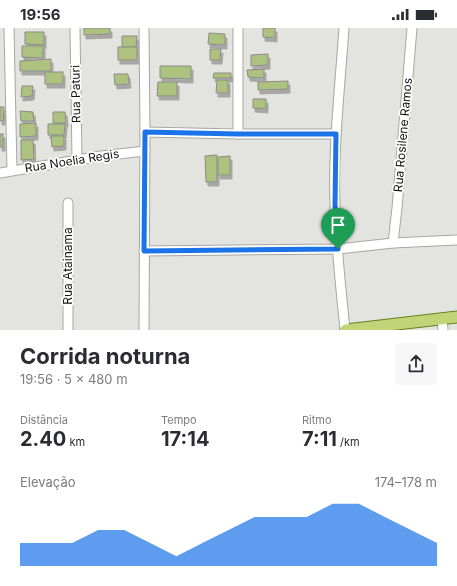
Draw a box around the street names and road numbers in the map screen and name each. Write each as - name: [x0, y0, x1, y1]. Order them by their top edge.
- street label: Rua Paturi: [67, 65, 84, 123]
- street label: Rua Rosilene Ramos: [390, 77, 415, 193]
- street label: Rua Noelia Regis: [24, 146, 120, 175]
- street label: Rua Atainama: [60, 227, 75, 305]

